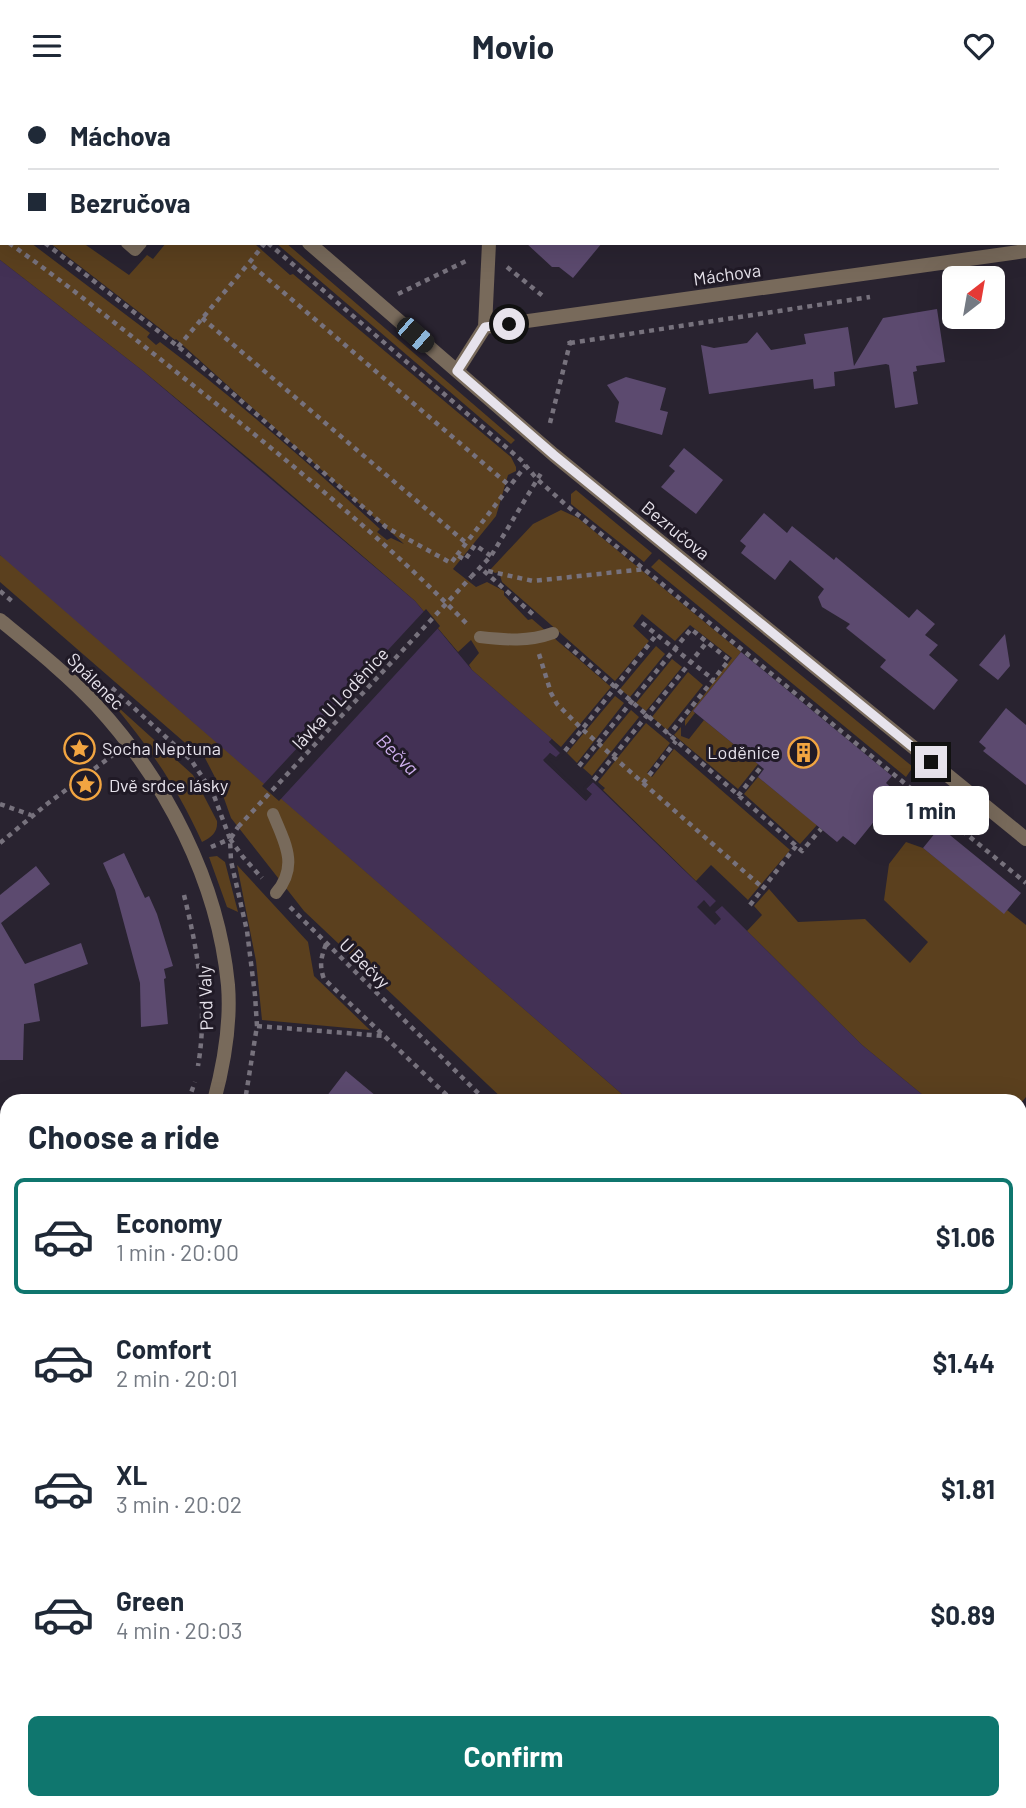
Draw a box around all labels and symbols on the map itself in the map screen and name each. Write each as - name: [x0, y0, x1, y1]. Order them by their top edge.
- street label: Máchova: [692, 258, 762, 290]
- north arrow: [942, 266, 1004, 329]
- route start: [493, 308, 525, 340]
- car: [393, 313, 438, 357]
- street label: Bezručova: [637, 496, 715, 564]
- street label: lávka U Loděnice: [287, 642, 393, 754]
- street label: Spálenec: [63, 648, 129, 714]
- water label: Bečva: [372, 729, 424, 779]
- place icon: Socha Neptuna: [62, 731, 96, 765]
- building icon: Loděnice: [786, 735, 820, 769]
- place label: Socha Neptuna: [102, 737, 221, 759]
- place label: Loděnice: [707, 741, 780, 763]
- route end: [915, 746, 947, 778]
- place icon: Dvě srdce lásky: [69, 768, 103, 802]
- place label: Dvě srdce lásky: [109, 774, 228, 796]
- callout: 1 min: [873, 787, 989, 835]
- street label: U Bečvy: [335, 933, 395, 993]
- street label: Pod Valy: [193, 965, 217, 1031]

